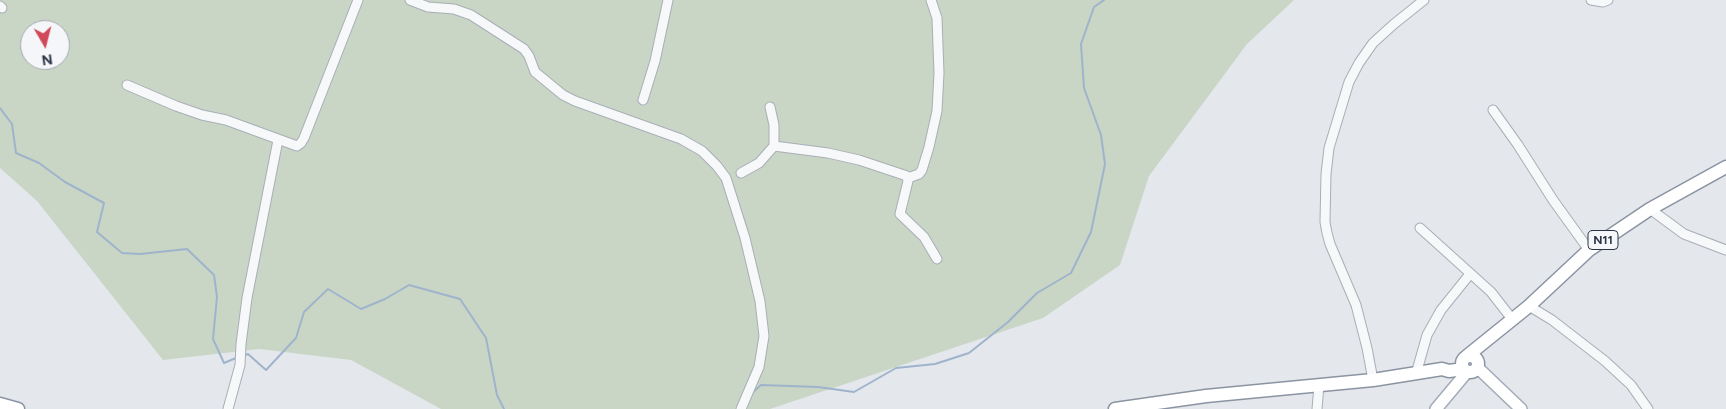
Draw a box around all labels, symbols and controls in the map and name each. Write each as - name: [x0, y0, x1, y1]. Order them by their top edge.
- north arrow: [20, 20, 70, 70]
- text: N: [40, 50, 54, 69]
- road number: N11: [1588, 230, 1618, 250]

